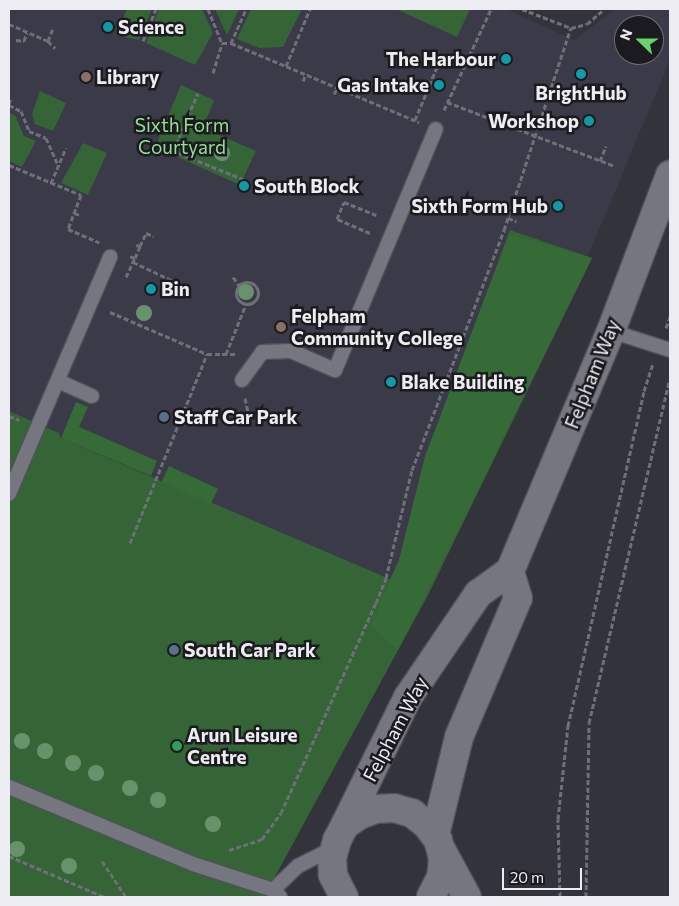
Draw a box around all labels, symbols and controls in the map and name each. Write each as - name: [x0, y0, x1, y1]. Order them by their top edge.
- north arrow: [614, 15, 664, 65]
- place label: Science: [118, 16, 184, 38]
- marker: Science: [102, 21, 114, 33]
- text: N: [616, 27, 635, 43]
- place label: The Harbour: [386, 48, 496, 70]
- marker: The Harbour: [500, 53, 512, 65]
- place label: Library: [96, 66, 159, 88]
- marker: BrightHub: [575, 68, 587, 80]
- marker: Library: [80, 71, 92, 83]
- place label: Gas Intake: [337, 74, 429, 96]
- marker: Gas Intake: [433, 79, 445, 91]
- place label: BrightHub: [535, 82, 627, 104]
- place label: Workshop: [488, 110, 579, 132]
- park label: Sixth Form Courtyard: [135, 114, 229, 158]
- marker: Workshop: [583, 115, 595, 127]
- place label: South Block: [254, 175, 359, 197]
- marker: South Block: [238, 180, 250, 192]
- place label: Sixth Form Hub: [411, 195, 548, 217]
- marker: Sixth Form Hub: [552, 200, 564, 212]
- place label: Bin: [161, 278, 190, 300]
- marker: Bin: [145, 283, 157, 295]
- place label: Felpham Community College: [291, 305, 463, 349]
- street label: Felpham Way: [560, 316, 624, 432]
- marker: Felpham Community College: [275, 321, 287, 333]
- place label: Blake Building: [401, 371, 525, 393]
- marker: Blake Building: [385, 376, 397, 388]
- place label: Staff Car Park: [174, 406, 297, 428]
- marker: Staff Car Park: [158, 411, 170, 423]
- place label: South Car Park: [184, 639, 316, 661]
- marker: South Car Park: [168, 644, 180, 656]
- street label: Felpham Way: [358, 673, 432, 785]
- place label: Arun Leisure Centre: [187, 724, 298, 768]
- marker: Arun Leisure Centre: [171, 740, 183, 752]
- scale bar: [504, 858, 584, 890]
- text: 20 m: [510, 868, 544, 886]

